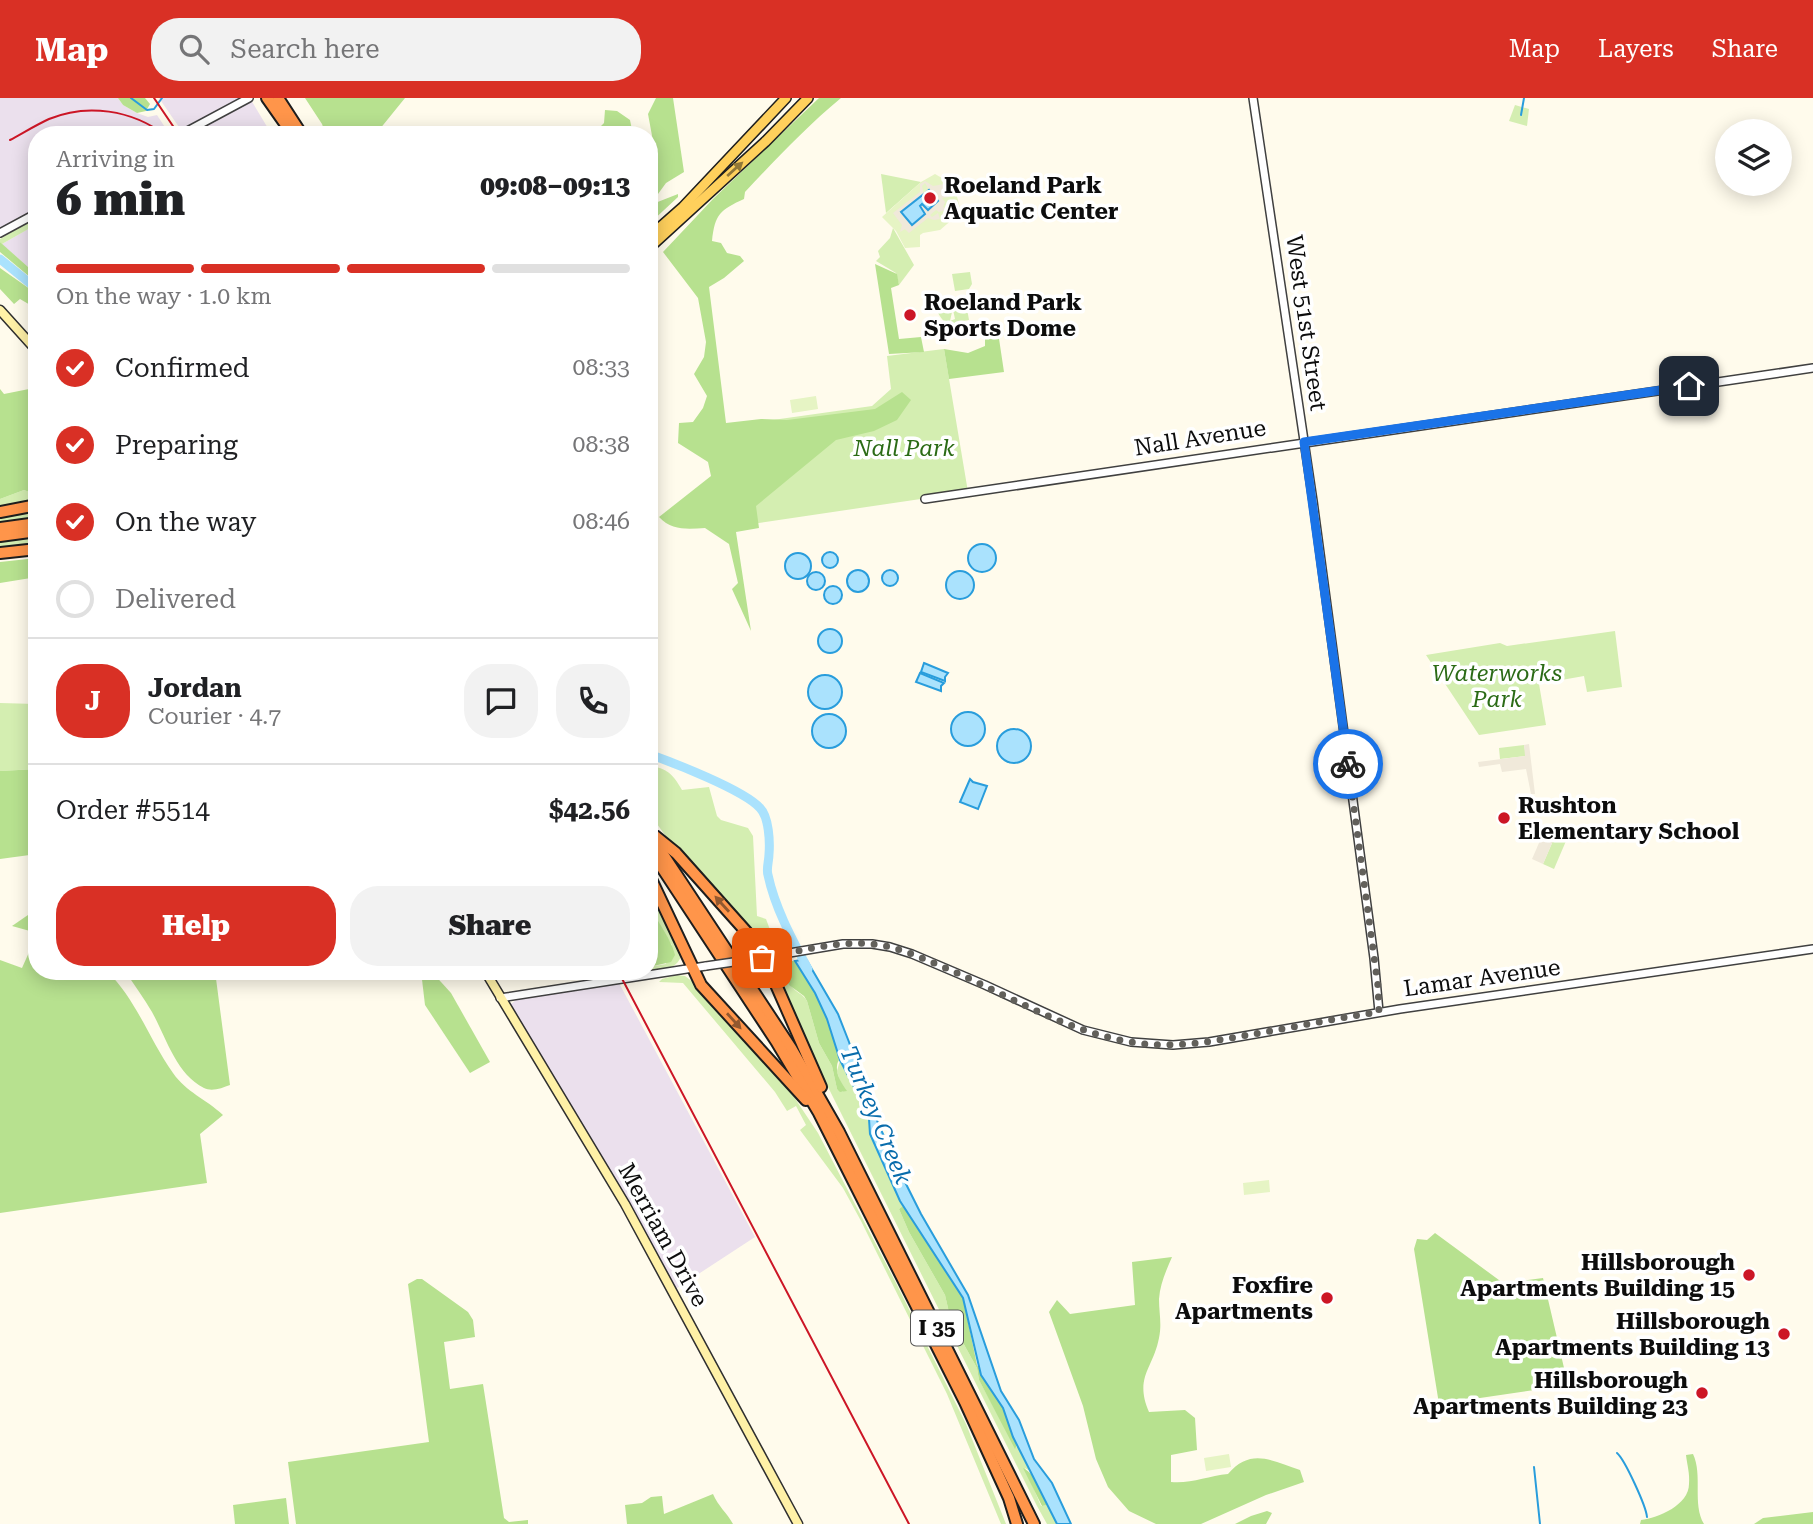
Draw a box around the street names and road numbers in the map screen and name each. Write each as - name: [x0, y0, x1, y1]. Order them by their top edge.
- street label: West 51st Street: [1280, 233, 1332, 413]
- street label: Nall Avenue: [1132, 414, 1268, 462]
- street label: Lamar Avenue: [1402, 954, 1562, 1002]
- street label: Merriam Drive: [612, 1159, 714, 1311]
- road number: I 35: [911, 1310, 963, 1346]

